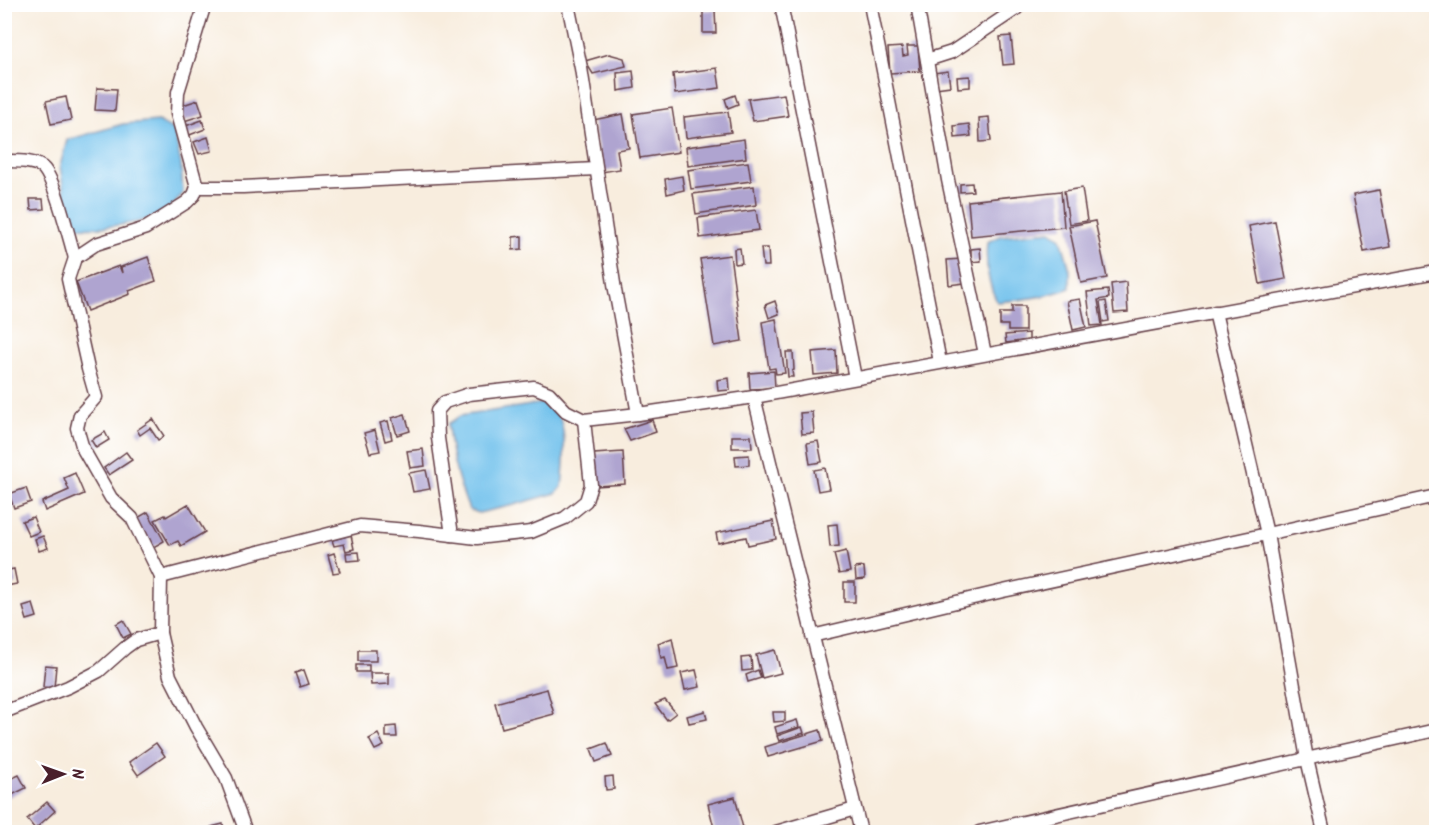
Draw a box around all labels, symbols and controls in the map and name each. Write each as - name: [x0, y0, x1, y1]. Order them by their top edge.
- north arrow: [33, 744, 93, 804]
- text: N: [64, 768, 89, 779]

